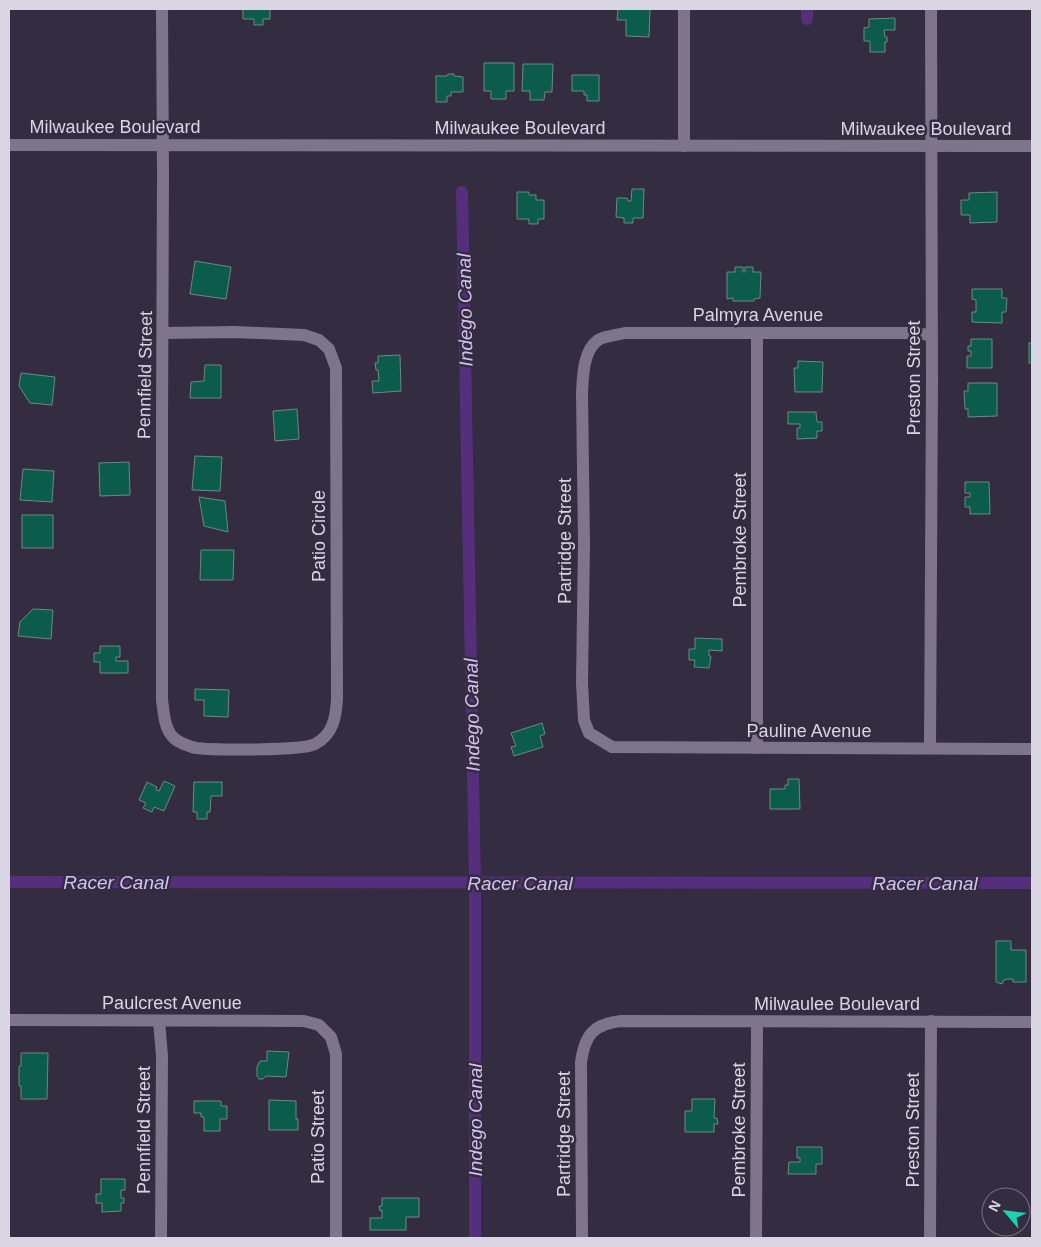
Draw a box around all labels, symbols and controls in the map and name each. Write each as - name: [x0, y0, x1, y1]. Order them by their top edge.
- street label: Milwaukee Boulevard: [29, 117, 201, 137]
- street label: Milwaukee Boulevard: [434, 118, 606, 138]
- street label: Milwaukee Boulevard: [840, 119, 1012, 139]
- water label: Indego Canal: [454, 253, 476, 367]
- street label: Palmyra Avenue: [693, 305, 823, 325]
- street label: Pennfield Street: [134, 311, 156, 439]
- street label: Preston Street: [904, 320, 924, 436]
- street label: Pembroke Street: [730, 472, 750, 608]
- street label: Partridge Street: [555, 478, 575, 604]
- street label: Patio Circle: [309, 490, 329, 582]
- water label: Indego Canal: [461, 658, 483, 772]
- street label: Pauline Avenue: [747, 721, 871, 741]
- water label: Racer Canal: [63, 872, 170, 893]
- water label: Racer Canal: [467, 873, 574, 894]
- water label: Racer Canal: [872, 873, 979, 894]
- street label: Paulcrest Avenue: [102, 993, 242, 1013]
- street label: Milwaulee Boulevard: [754, 994, 920, 1014]
- street label: Pembroke Street: [729, 1062, 749, 1198]
- water label: Indego Canal: [465, 1063, 486, 1177]
- street label: Pennfield Street: [134, 1066, 154, 1194]
- street label: Partridge Street: [554, 1071, 574, 1197]
- street label: Preston Street: [903, 1072, 923, 1188]
- street label: Patio Street: [308, 1090, 328, 1184]
- north arrow: [981, 1187, 1031, 1237]
- text: N: [985, 1198, 1004, 1214]

